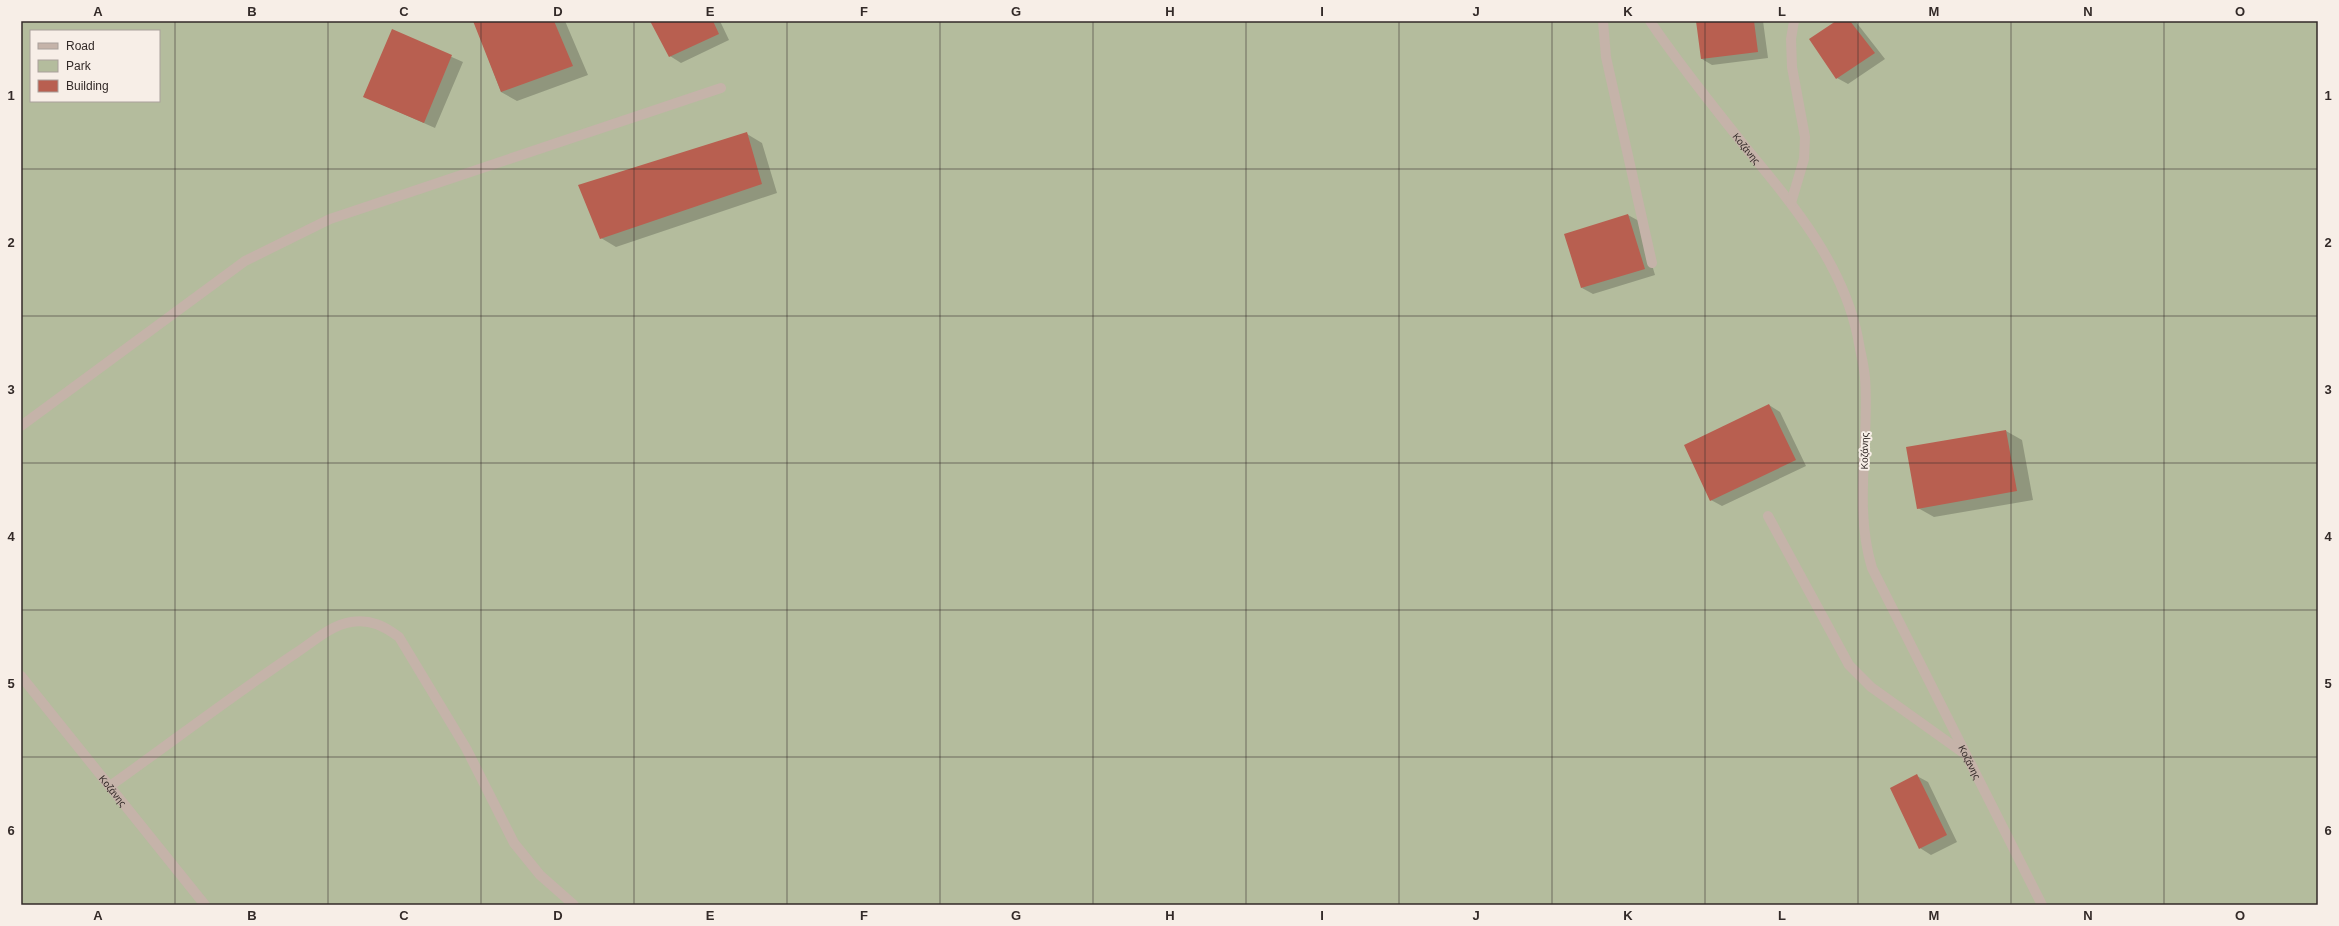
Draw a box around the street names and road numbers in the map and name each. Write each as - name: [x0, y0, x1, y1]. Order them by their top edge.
- street label: Κοζάνης: [1730, 131, 1762, 167]
- street label: Κοζάνης: [1859, 432, 1871, 470]
- street label: Κοζάνης: [1956, 743, 1983, 781]
- street label: Κοζάνης: [97, 773, 129, 809]

